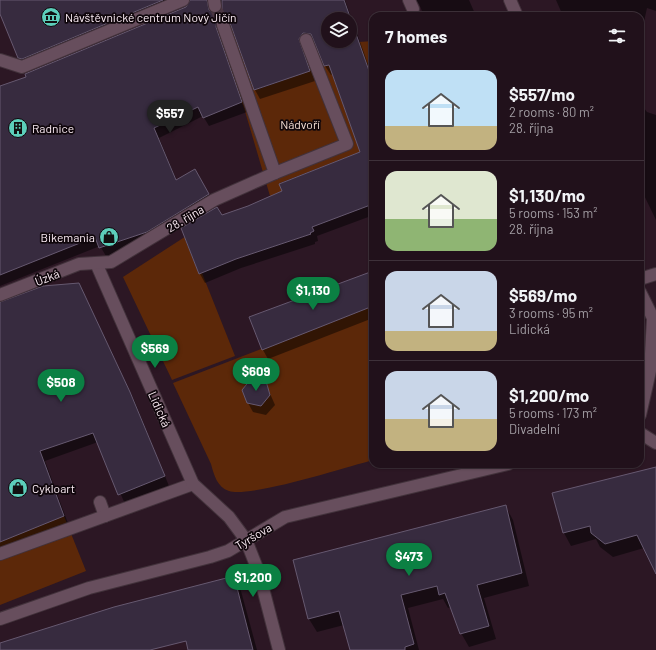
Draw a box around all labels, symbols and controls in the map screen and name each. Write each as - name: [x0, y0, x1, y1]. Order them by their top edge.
- museum icon: Návštěvnické centrum Nový Jičín: [40, 6, 62, 28]
- place label: Návštěvnické centrum Nový Jičín: [65, 10, 237, 24]
- map controls: [321, 12, 357, 48]
- button: layers: [321, 12, 357, 48]
- icon: filters: [606, 25, 628, 47]
- text: 7 homes: [385, 26, 447, 46]
- text: $557/mo: [509, 84, 575, 104]
- icon: home: [417, 86, 465, 134]
- pin: $557: [146, 100, 194, 134]
- text: 2 rooms · 80 m²: [509, 104, 594, 120]
- text: $557: [156, 105, 184, 121]
- building icon: Radnice: [7, 117, 29, 139]
- park label: Nádvoří: [280, 117, 320, 131]
- text: 28. října: [509, 120, 553, 136]
- place label: Radnice: [32, 121, 74, 135]
- text: $1,130/mo: [509, 185, 585, 205]
- icon: home: [417, 187, 465, 235]
- street label: 28. října: [164, 201, 206, 235]
- text: 5 rooms · 153 m²: [509, 205, 598, 221]
- text: 28. října: [509, 221, 553, 237]
- shop icon: Bikemania: [98, 226, 120, 248]
- place label: Bikemania: [41, 230, 95, 244]
- street label: Úzká: [33, 266, 61, 288]
- pin: $1,130: [280, 277, 346, 311]
- text: $1,130: [296, 282, 330, 298]
- text: $569/mo: [509, 285, 577, 305]
- icon: home: [417, 287, 465, 335]
- text: 3 rooms · 95 m²: [509, 305, 593, 321]
- text: Lidická: [509, 321, 550, 337]
- pin: $569: [131, 335, 179, 369]
- text: $569: [141, 340, 169, 356]
- pin: $609: [232, 358, 280, 392]
- text: $609: [242, 363, 270, 379]
- pin: $508: [37, 369, 85, 403]
- text: $508: [47, 374, 75, 390]
- text: $1,200/mo: [509, 385, 589, 405]
- icon: home: [417, 387, 465, 435]
- street label: Lidická: [146, 389, 174, 429]
- text: 5 rooms · 173 m²: [509, 405, 597, 421]
- text: Divadelní: [509, 421, 560, 437]
- shop icon: Cykloart: [7, 477, 29, 499]
- place label: Cykloart: [32, 481, 75, 495]
- street label: Tyršova: [232, 520, 274, 552]
- pin: $473: [385, 543, 433, 577]
- text: $473: [395, 548, 423, 564]
- pin: $1,200: [220, 564, 286, 598]
- text: $1,200: [234, 569, 272, 585]

